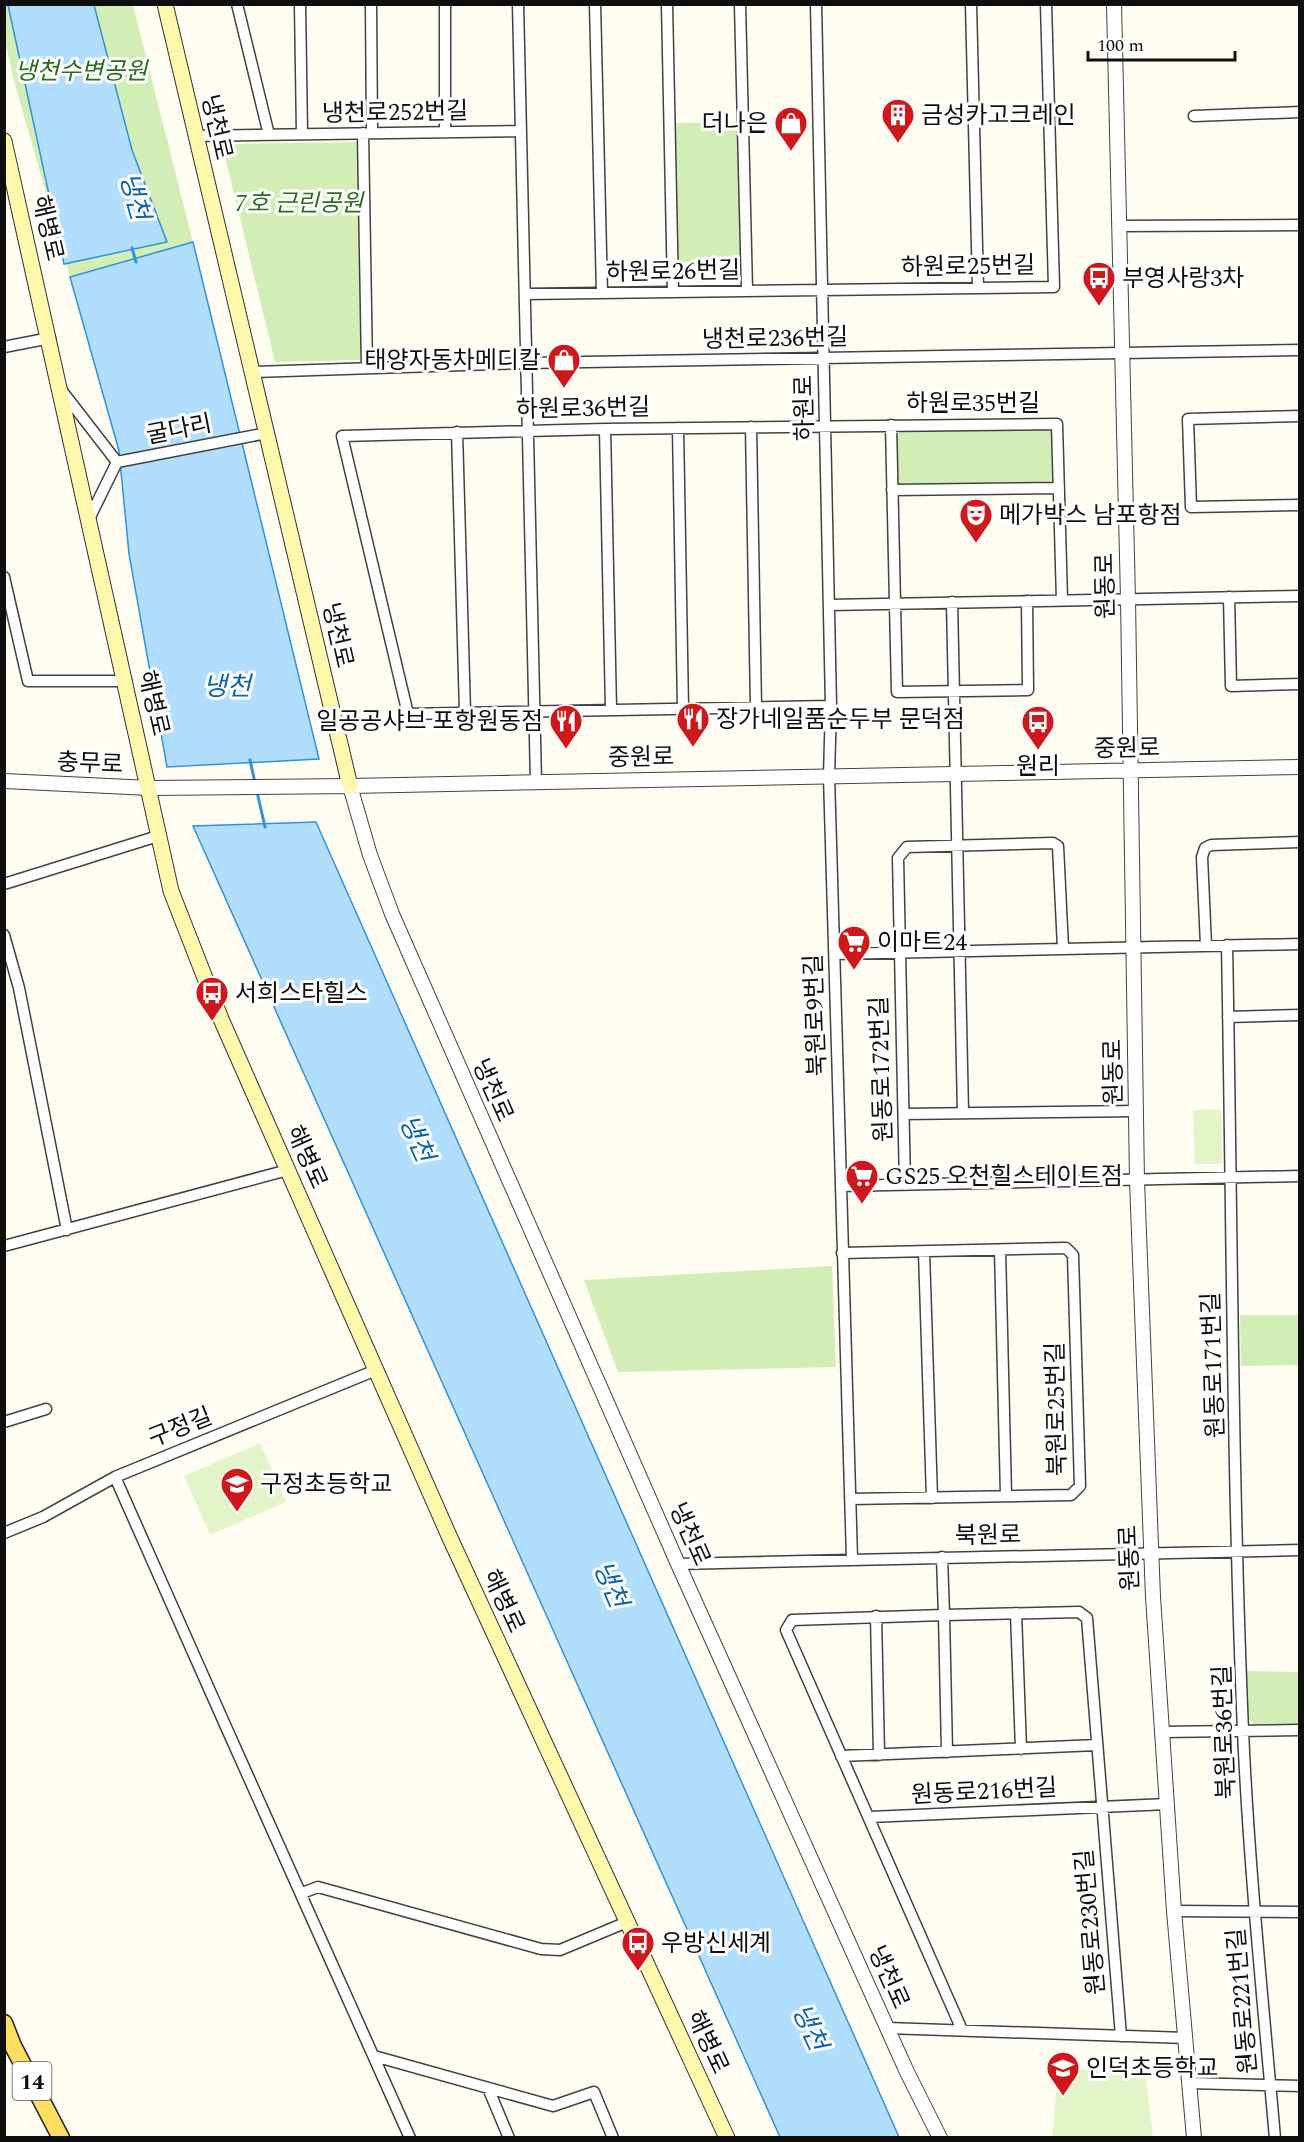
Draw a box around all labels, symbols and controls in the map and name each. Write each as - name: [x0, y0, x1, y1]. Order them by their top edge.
- scale bar: [1088, 24, 1235, 62]
- text: 100 m: [1097, 32, 1144, 59]
- park label: 냉천수변공원: [15, 54, 149, 90]
- street label: 냉천로: [191, 91, 241, 164]
- street label: 냉천로252번길: [322, 94, 469, 132]
- building icon: 금성카고크레인: [880, 97, 916, 144]
- place label: 금성카고크레인: [921, 98, 1076, 134]
- shop icon: 더나은: [773, 105, 809, 152]
- place label: 더나은: [702, 106, 768, 142]
- water label: 냉천: [108, 168, 161, 228]
- park label: 7호 근린공원: [235, 186, 365, 222]
- street label: 해병로: [22, 192, 72, 265]
- street label: 하원로25번길: [901, 248, 1036, 286]
- street label: 하원로26번길: [606, 253, 741, 291]
- bus stop icon: 부영사랑3차: [1081, 260, 1117, 307]
- place label: 부영사랑3차: [1122, 261, 1244, 297]
- street label: 냉천로236번길: [702, 320, 849, 358]
- shop icon: 태양자동차메디칼: [546, 342, 582, 389]
- place label: 태양자동차메디칼: [364, 343, 541, 379]
- street label: 하원로: [786, 375, 824, 441]
- street label: 하원로35번길: [906, 386, 1040, 422]
- street label: 하원로36번길: [516, 390, 651, 428]
- street label: 굴다리: [143, 406, 215, 454]
- theatre icon: 메가박스 남포항점: [958, 497, 994, 544]
- place label: 메가박스 남포항점: [999, 498, 1182, 534]
- street label: 원동로: [1087, 553, 1125, 619]
- street label: 냉천로: [312, 599, 362, 672]
- street label: 해병로: [128, 667, 178, 740]
- water label: 냉천: [203, 667, 254, 707]
- restaurant icon: 장가네일품순두부 문덕점: [675, 701, 711, 748]
- place label: 장가네일품순두부 문덕점: [716, 702, 965, 738]
- restaurant icon: 일공공샤브 포항원동점: [548, 703, 584, 750]
- place label: 일공공샤브 포항원동점: [316, 704, 543, 740]
- bus stop icon: 원리: [1020, 704, 1056, 751]
- street label: 중원로: [1094, 730, 1160, 768]
- street label: 중원로: [608, 739, 674, 777]
- street label: 충무로: [56, 745, 124, 783]
- place label: 원리: [1016, 749, 1060, 785]
- supermarket icon: 이마트24: [836, 924, 872, 971]
- place label: 이마트24: [877, 925, 967, 961]
- street label: 북원로9번길: [796, 953, 836, 1077]
- bus stop icon: 서희스타힐스: [194, 975, 230, 1022]
- place label: 서희스타힐스: [235, 976, 367, 1012]
- street label: 원동로172번길: [861, 995, 903, 1143]
- street label: 원동로: [1095, 1039, 1133, 1105]
- street label: 냉천로: [462, 1053, 522, 1128]
- water label: 냉천: [388, 1108, 445, 1171]
- street label: 해병로: [276, 1120, 336, 1195]
- supermarket icon: GS25 오천힐스테이트점: [844, 1158, 880, 1205]
- place label: GS25 오천힐스테이트점: [885, 1159, 1123, 1195]
- street label: 원동로171번길: [1193, 1291, 1235, 1439]
- street label: 북원로25번길: [1038, 1341, 1076, 1476]
- street label: 구정길: [143, 1399, 218, 1457]
- school or university icon: 구정초등학교: [219, 1466, 255, 1513]
- place label: 구정초등학교: [260, 1467, 392, 1503]
- street label: 냉천로: [659, 1497, 719, 1572]
- street label: 북원로: [955, 1517, 1021, 1555]
- street label: 원동로: [1111, 1524, 1149, 1592]
- water label: 냉천: [582, 1555, 639, 1617]
- street label: 해병로: [473, 1564, 533, 1639]
- street label: 북원로36번길: [1205, 1664, 1245, 1800]
- street label: 원동로216번길: [910, 1770, 1058, 1814]
- street label: 원동로230번길: [1067, 1847, 1115, 1996]
- bus stop icon: 우방신세계: [620, 1925, 656, 1972]
- place label: 우방신세계: [661, 1926, 771, 1962]
- street label: 원동로221번길: [1219, 1926, 1267, 2075]
- street label: 냉천로: [858, 1940, 918, 2015]
- water label: 냉천: [781, 1997, 839, 2060]
- street label: 해병로: [677, 2005, 737, 2080]
- school or university icon: 인덕초등학교: [1045, 2050, 1081, 2097]
- place label: 인덕초등학교: [1086, 2051, 1218, 2087]
- road number: 14: [12, 2062, 51, 2100]

